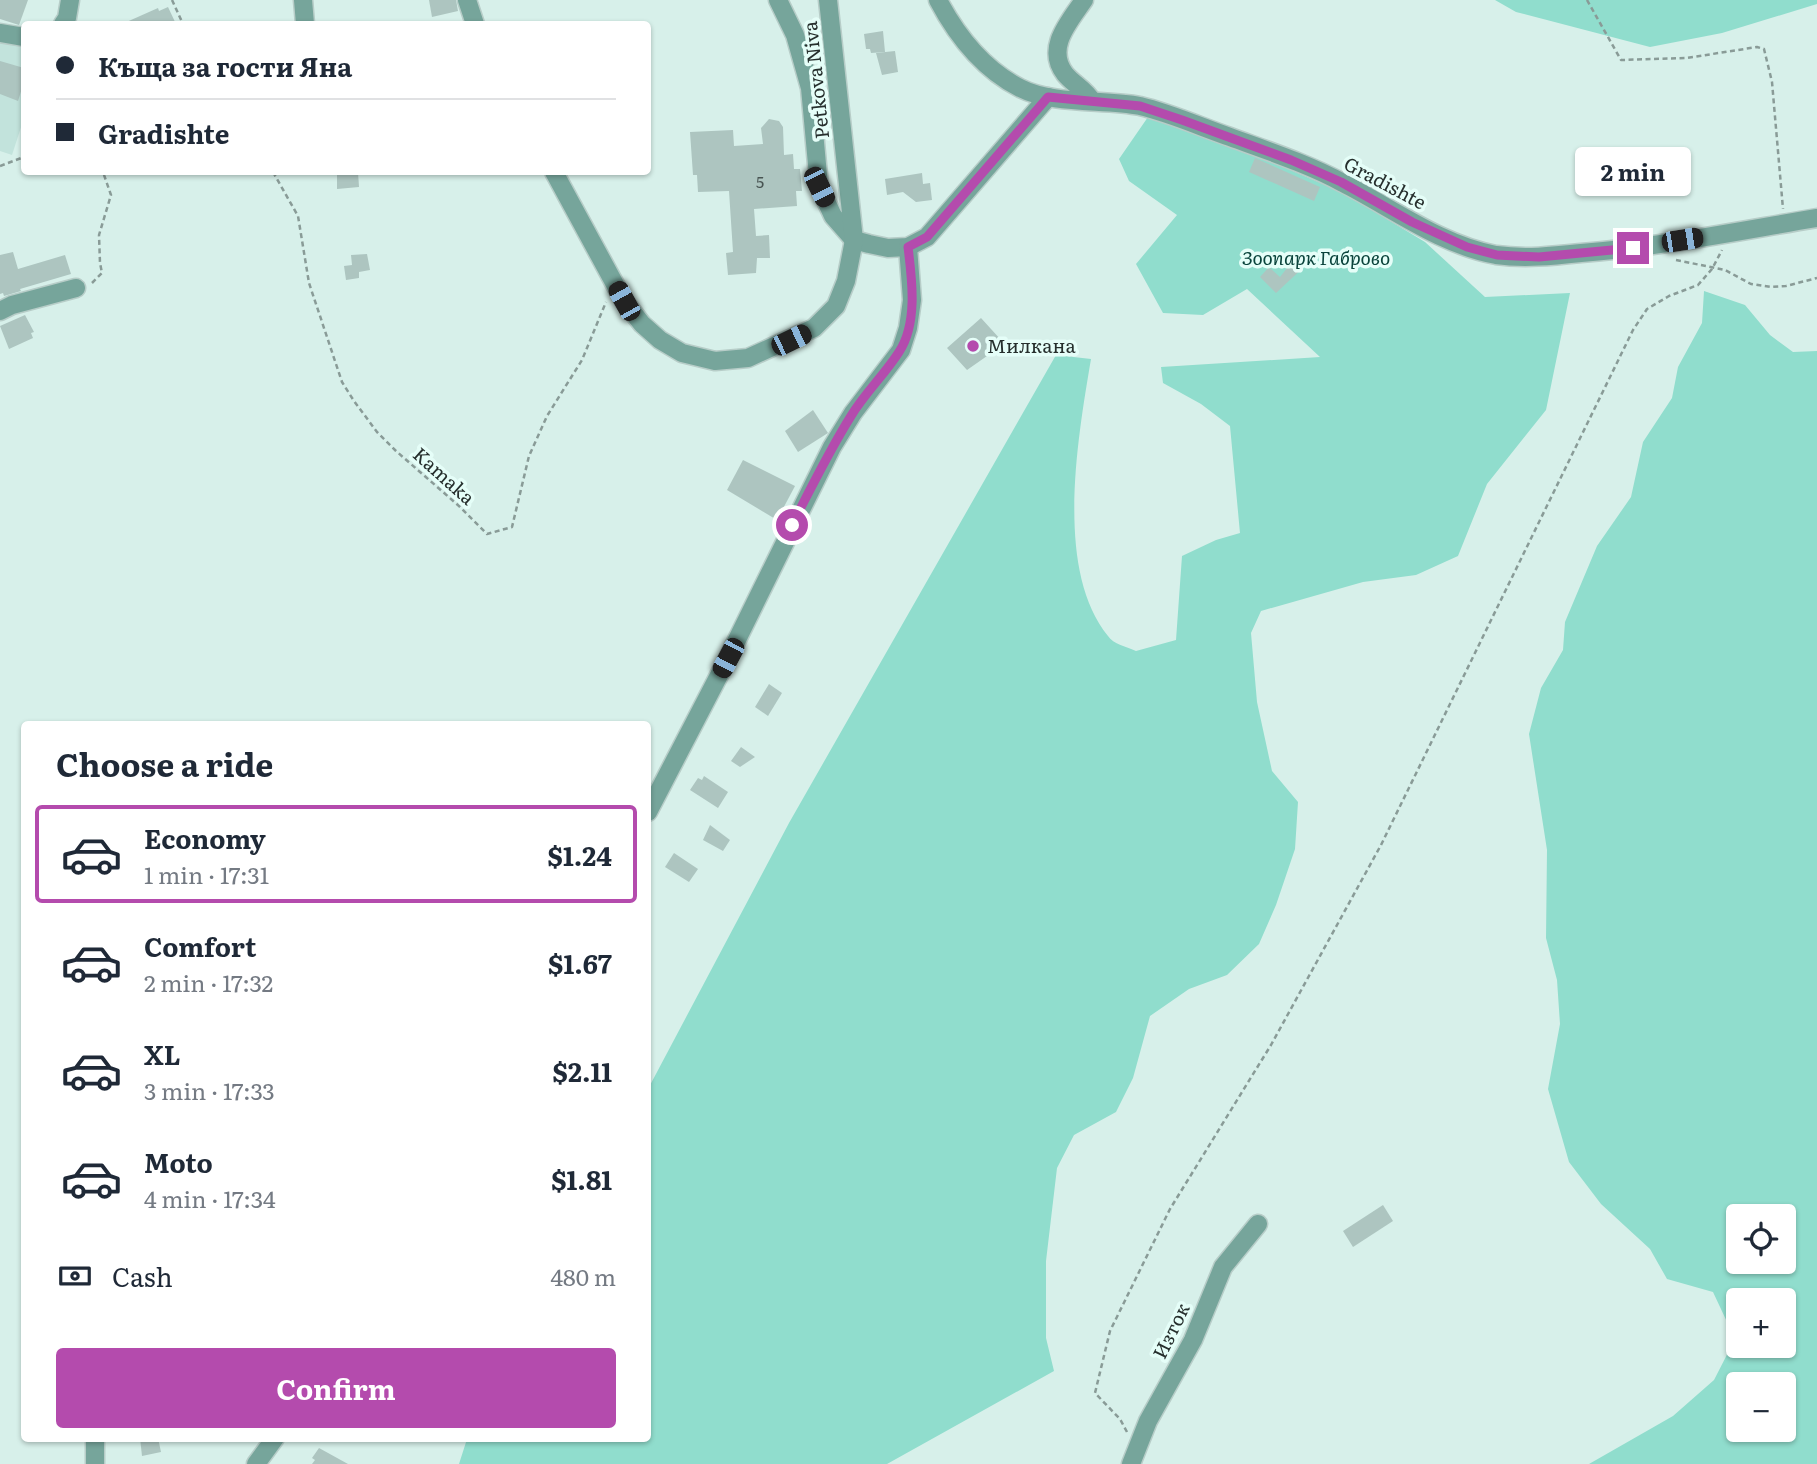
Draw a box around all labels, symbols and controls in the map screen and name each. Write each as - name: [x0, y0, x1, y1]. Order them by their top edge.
- street label: Petkova Niva: [795, 19, 835, 140]
- text: Къща за гости Яна: [98, 46, 352, 85]
- text: Gradishte: [98, 113, 229, 152]
- callout: 2 min: [1575, 146, 1691, 196]
- street label: Gradishte: [1339, 149, 1432, 216]
- text: 2 min: [1601, 154, 1665, 188]
- car: [801, 164, 838, 210]
- house number: 5: [756, 169, 764, 193]
- car: [1660, 226, 1705, 254]
- route end: [1617, 232, 1649, 264]
- park label: Зоопарк Габрово: [1242, 243, 1390, 271]
- car: [605, 278, 644, 324]
- car: [768, 321, 815, 359]
- place label: Милкана: [987, 331, 1076, 359]
- marker: Милкана: [965, 338, 981, 354]
- street label: Kamaka: [408, 440, 482, 511]
- route start: [776, 509, 808, 541]
- car: [709, 635, 748, 681]
- text: Choose a ride: [56, 739, 273, 787]
- text: Economy: [144, 818, 266, 857]
- icon: car: [60, 823, 123, 886]
- text: $1.24: [548, 835, 612, 874]
- text: 1 min · 17:31: [144, 857, 269, 891]
- text: Comfort: [144, 926, 256, 965]
- icon: car: [60, 931, 123, 994]
- text: $1.67: [548, 943, 612, 982]
- text: 2 min · 17:32: [144, 965, 273, 999]
- text: XL: [144, 1034, 181, 1073]
- icon: car: [60, 1039, 123, 1102]
- text: $2.11: [552, 1051, 612, 1090]
- text: 3 min · 17:33: [144, 1073, 275, 1107]
- text: Moto: [144, 1142, 213, 1181]
- icon: car: [60, 1147, 123, 1210]
- text: $1.81: [551, 1159, 612, 1198]
- text: 4 min · 17:34: [144, 1181, 276, 1215]
- map controls: [1726, 1204, 1796, 1442]
- button: locate: [1726, 1204, 1796, 1274]
- text: Cash: [112, 1256, 173, 1295]
- icon: cash: [56, 1257, 94, 1295]
- text: 480 m: [550, 1259, 616, 1293]
- button: +: [1726, 1288, 1796, 1358]
- street label: Изток: [1145, 1297, 1196, 1363]
- button: Confirm: [56, 1348, 616, 1428]
- button: −: [1726, 1372, 1796, 1442]

